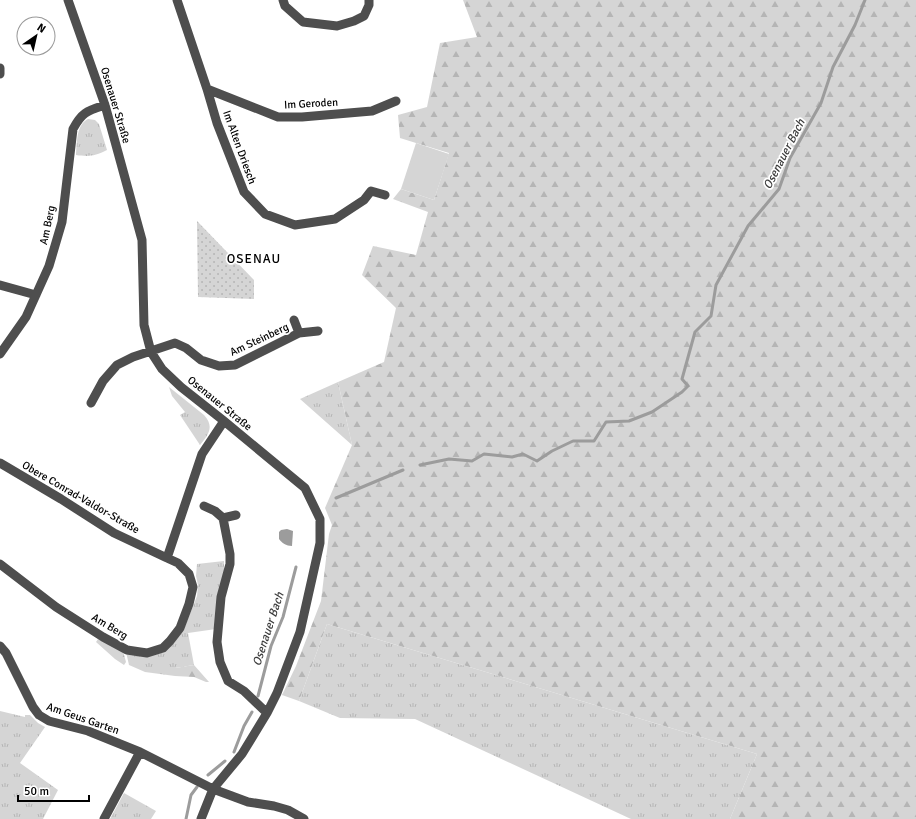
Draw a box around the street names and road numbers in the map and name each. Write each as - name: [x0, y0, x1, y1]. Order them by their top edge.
- street label: Osenauer Straße: [98, 65, 133, 145]
- street label: Im Geroden: [284, 96, 338, 111]
- street label: Im Alten Driesch: [220, 108, 259, 186]
- street label: Am Berg: [37, 204, 58, 246]
- street label: Am Steinberg: [228, 320, 291, 359]
- street label: Osenauer Straße: [185, 373, 254, 433]
- street label: Obere Conrad-Valdor-Straße: [20, 458, 142, 536]
- street label: Am Berg: [89, 611, 130, 642]
- street label: Am Geus Garten: [45, 700, 121, 737]

